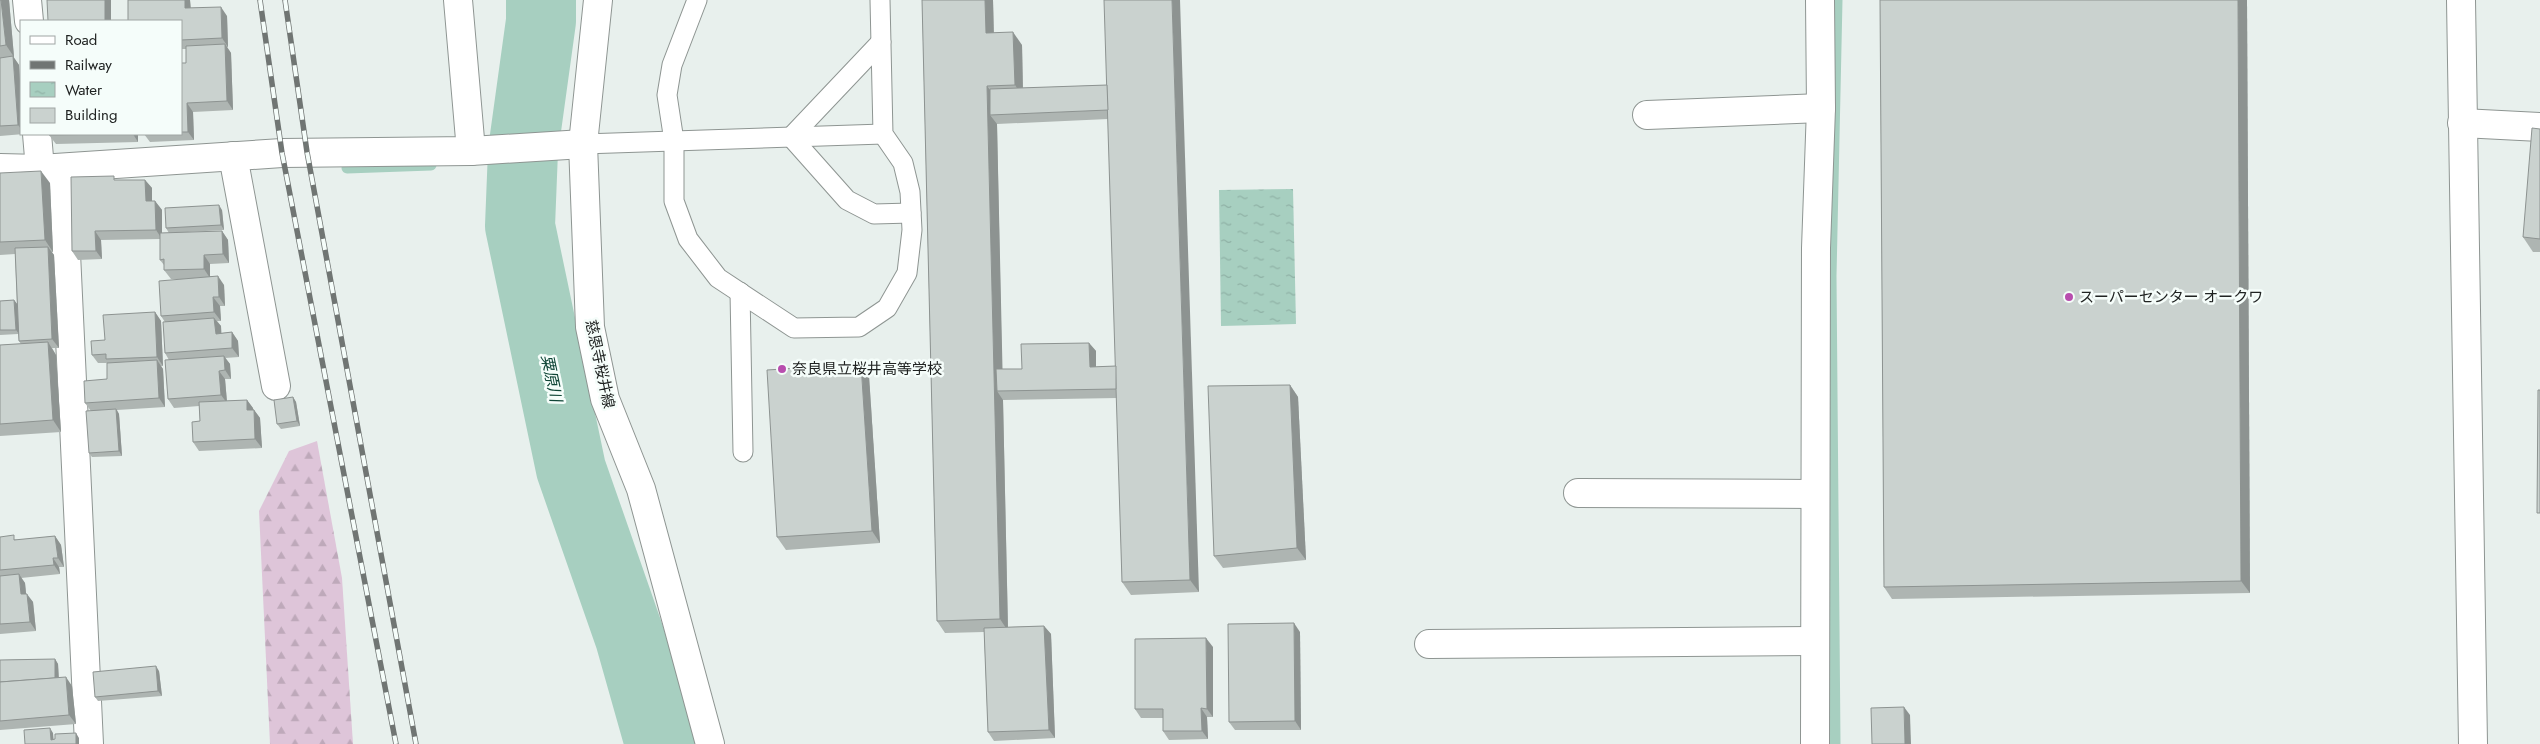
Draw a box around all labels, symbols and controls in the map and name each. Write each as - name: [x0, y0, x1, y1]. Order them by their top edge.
- legend: [20, 20, 182, 135]
- text: Road: [65, 29, 97, 51]
- text: Railway: [65, 54, 112, 76]
- text: Water: [65, 79, 103, 101]
- text: Building: [65, 104, 117, 126]
- place label: スーパーセンター オークワ: [2079, 286, 2263, 308]
- marker: スーパーセンター オークワ: [2063, 291, 2075, 303]
- street label: 慈恩寺桜井線: [580, 318, 620, 410]
- water label: 粟原川: [535, 352, 568, 406]
- place label: 奈良県立桜井高等学校: [792, 358, 942, 380]
- marker: 奈良県立桜井高等学校: [776, 363, 788, 375]

